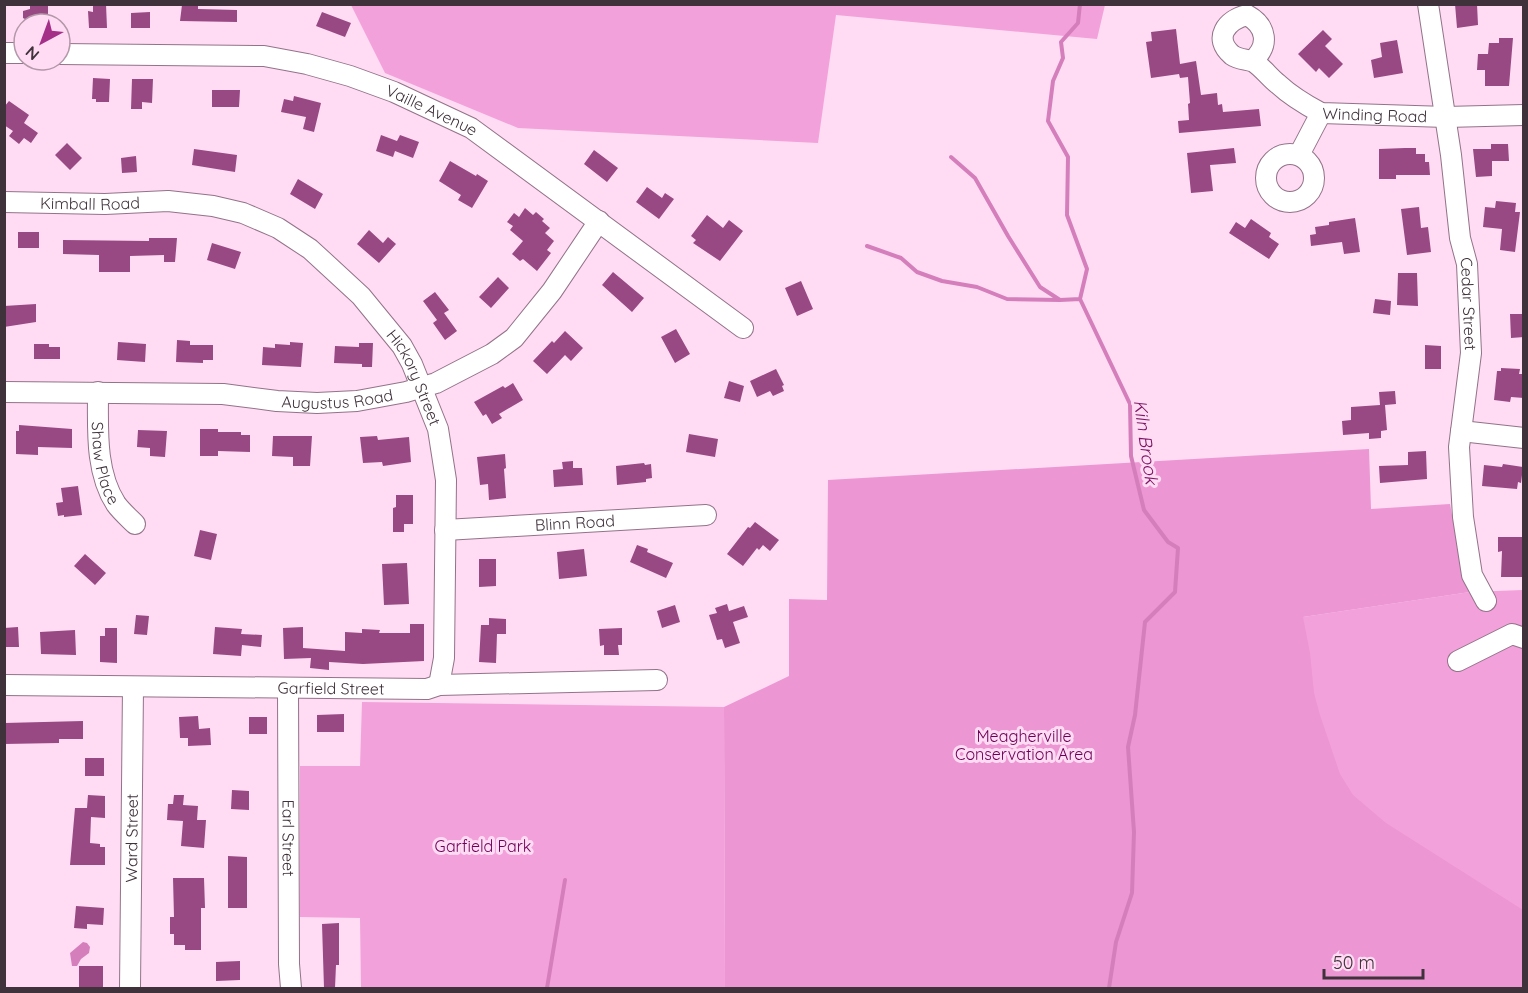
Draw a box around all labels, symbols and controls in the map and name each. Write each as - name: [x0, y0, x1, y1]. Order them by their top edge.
- north arrow: [12, 12, 72, 72]
- text: N: [21, 42, 43, 65]
- street label: Vaille Avenue: [383, 80, 482, 140]
- street label: Winding Road: [1322, 103, 1427, 126]
- street label: Kimball Road: [40, 192, 140, 214]
- street label: Cedar Street: [1456, 255, 1481, 351]
- street label: Hickory Street: [382, 325, 445, 428]
- street label: Augustus Road: [281, 385, 395, 413]
- water label: Kiln Brook: [1129, 398, 1163, 487]
- street label: Shaw Place: [88, 422, 124, 508]
- street label: Blinn Road: [534, 510, 615, 535]
- street label: Garfield Street: [277, 678, 384, 699]
- park label: Meagherville Conservation Area: [955, 726, 1093, 764]
- street label: Ward Street: [121, 794, 142, 882]
- street label: Earl Street: [278, 800, 299, 876]
- park label: Garfield Park: [435, 836, 531, 856]
- scale bar: [1324, 942, 1423, 980]
- text: 50 m: [1333, 951, 1375, 974]

